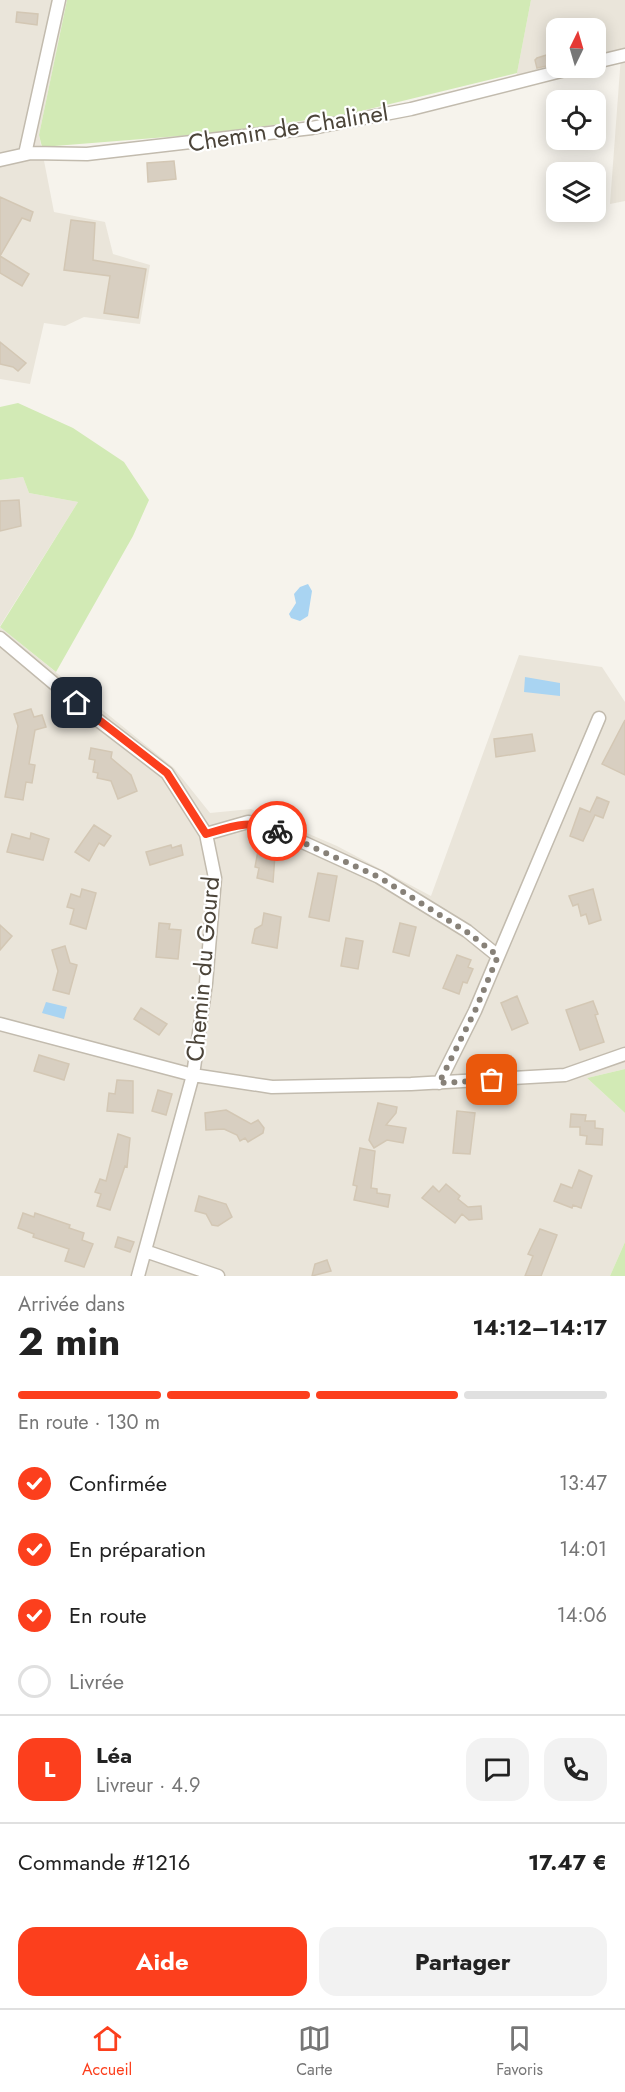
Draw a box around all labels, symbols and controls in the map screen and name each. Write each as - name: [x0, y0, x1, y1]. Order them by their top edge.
- north arrow: [546, 18, 606, 78]
- map controls: [546, 18, 606, 222]
- button: locate: [546, 90, 606, 150]
- street label: Chemin de Chalinel: [185, 94, 391, 161]
- button: layers: [546, 162, 606, 222]
- pin: [51, 677, 102, 728]
- icon: home: [60, 686, 93, 719]
- courier: [247, 801, 307, 861]
- icon: bike: [261, 815, 294, 848]
- street label: Chemin du Gourd: [177, 875, 228, 1063]
- pin: [466, 1054, 517, 1105]
- icon: bag: [475, 1063, 508, 1096]
- text: Arrivée dans: [18, 1290, 125, 1319]
- text: 14:12–14:17: [472, 1311, 607, 1343]
- text: 2 min: [18, 1313, 120, 1370]
- text: En route · 130 m: [18, 1408, 160, 1437]
- icon: check: [18, 1467, 51, 1500]
- text: Confirmée: [69, 1467, 167, 1499]
- text: 13:47: [559, 1469, 607, 1498]
- icon: check: [18, 1533, 51, 1566]
- text: En préparation: [69, 1533, 206, 1565]
- text: 14:01: [559, 1535, 607, 1564]
- icon: check: [18, 1599, 51, 1632]
- text: En route: [69, 1599, 147, 1631]
- text: 14:06: [557, 1601, 607, 1630]
- text: Livrée: [69, 1665, 124, 1697]
- button: chat: [466, 1738, 529, 1801]
- button: phone: [544, 1738, 607, 1801]
- text: Léa: [96, 1739, 132, 1771]
- text: L: [44, 1753, 55, 1785]
- text: Livreur · 4.9: [96, 1771, 200, 1800]
- text: Commande #1216: [18, 1846, 190, 1878]
- text: 17.47 €: [528, 1846, 607, 1878]
- button: Aide: [18, 1927, 307, 1996]
- button: Partager: [319, 1927, 607, 1996]
- tab: Accueil: [82, 2022, 132, 2081]
- tab: Carte: [296, 2022, 332, 2081]
- tab: Favoris: [496, 2022, 543, 2081]

